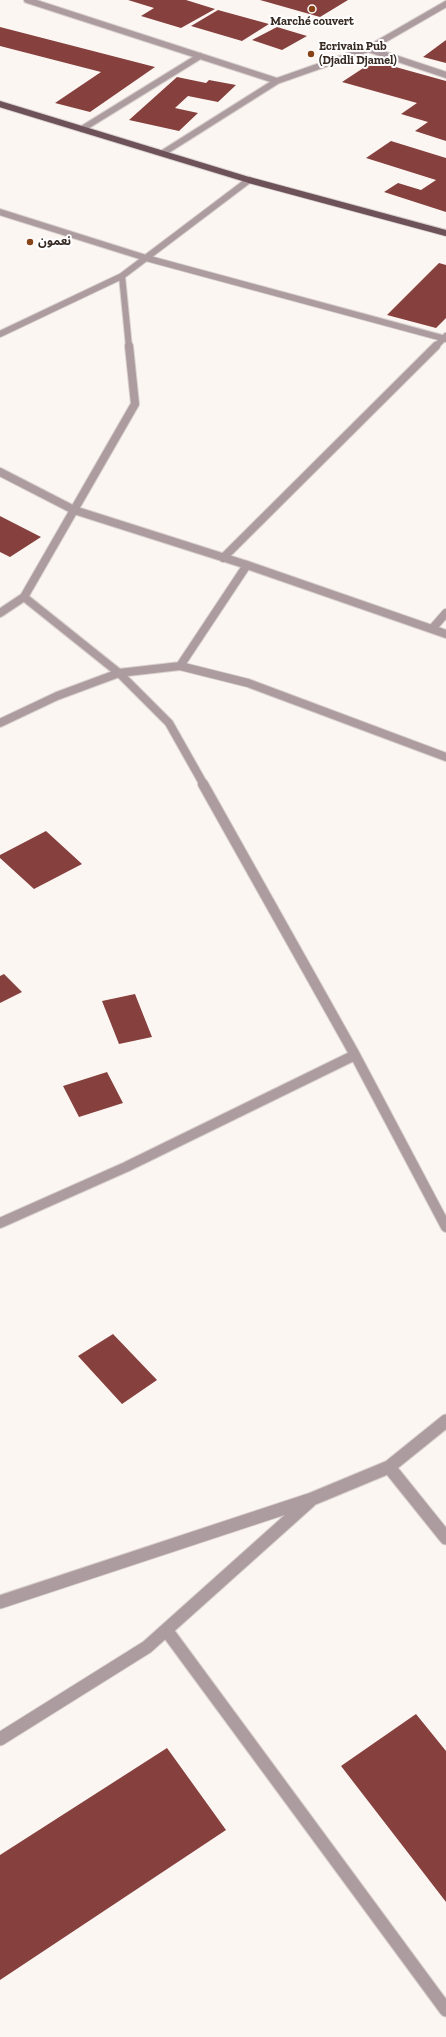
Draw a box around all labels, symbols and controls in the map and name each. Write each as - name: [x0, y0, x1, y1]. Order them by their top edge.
- marker: Marché couvert: [307, 4, 317, 14]
- place label: Marché couvert: [270, 15, 354, 29]
- place label: Ecrivain Pub (Djadli Djamel): [319, 40, 397, 68]
- marker: Ecrivain Pub (Djadli Djamel): [306, 49, 316, 59]
- place label: نعمون: [38, 235, 71, 249]
- marker: نعمون: [25, 237, 35, 247]

